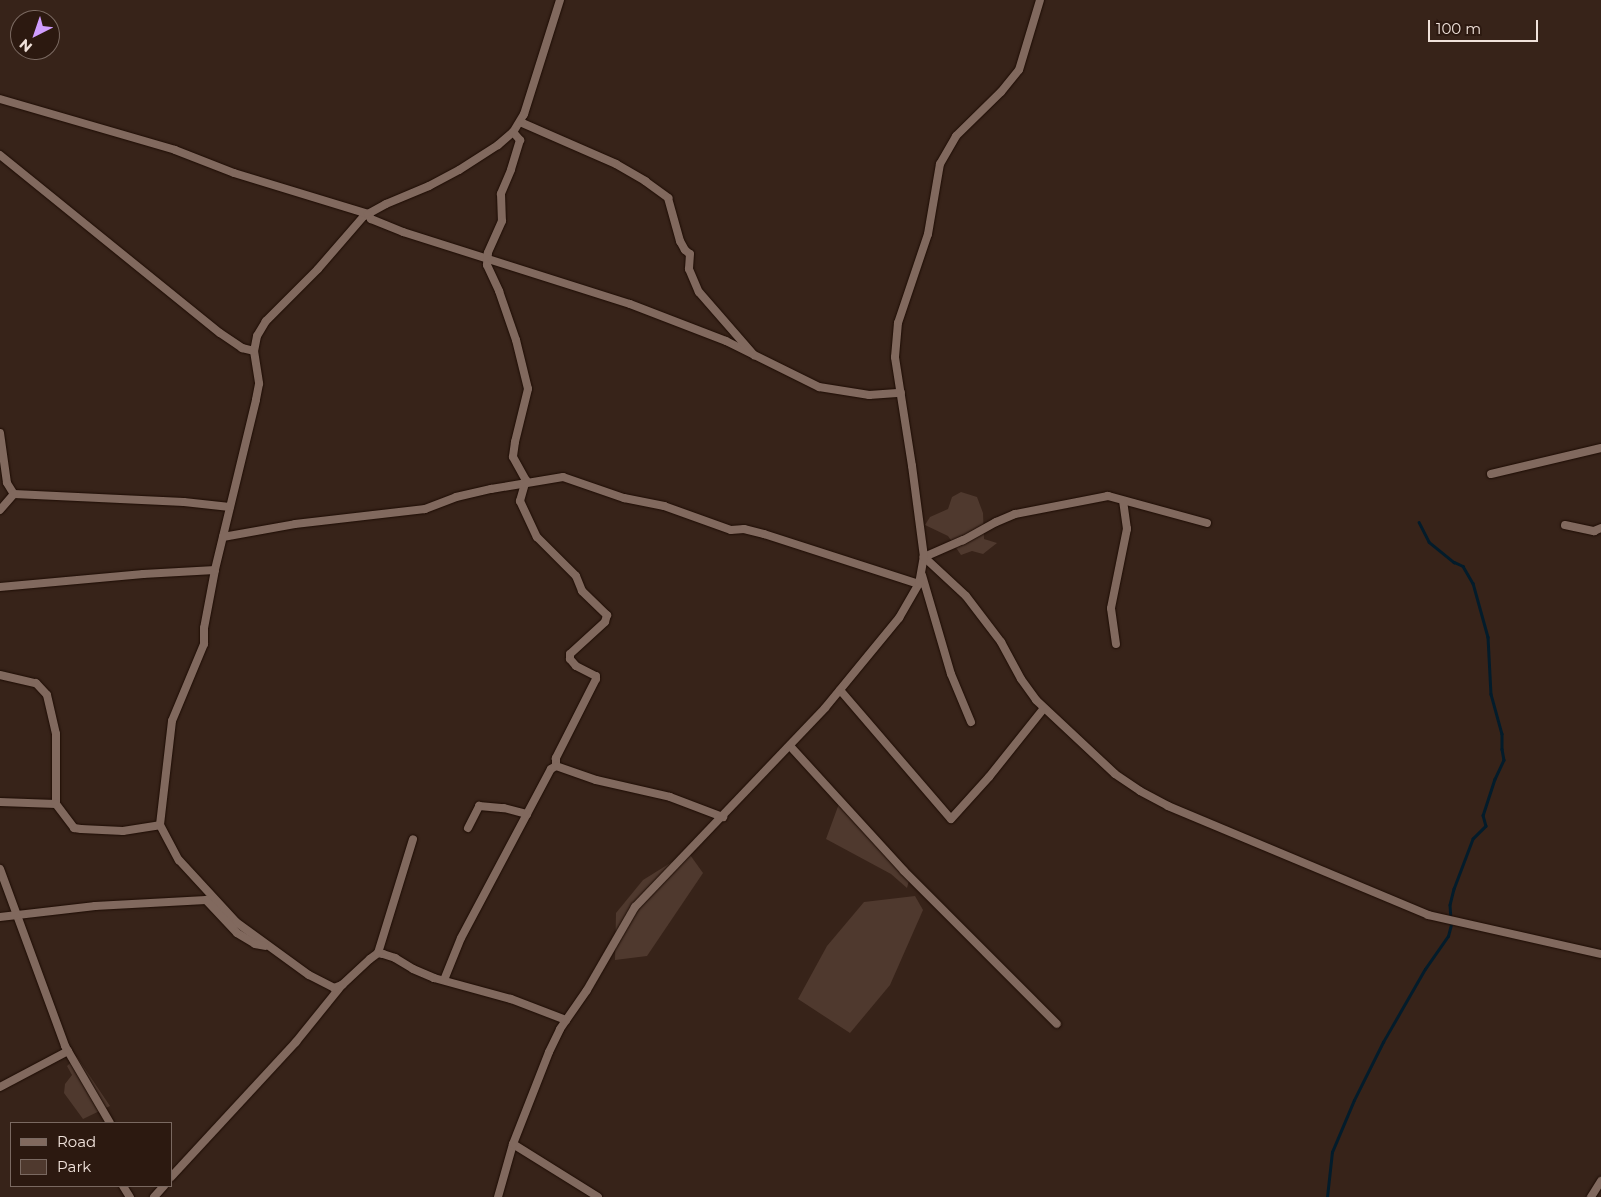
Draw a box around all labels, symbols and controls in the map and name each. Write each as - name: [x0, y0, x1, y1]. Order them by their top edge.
- north arrow: [10, 10, 60, 60]
- scale bar: [1431, 10, 1541, 42]
- text: 100 m: [1436, 19, 1481, 38]
- text: N: [16, 35, 36, 56]
- legend: [10, 1122, 172, 1187]
- text: Road: [57, 1132, 96, 1151]
- text: Park: [57, 1157, 91, 1176]

